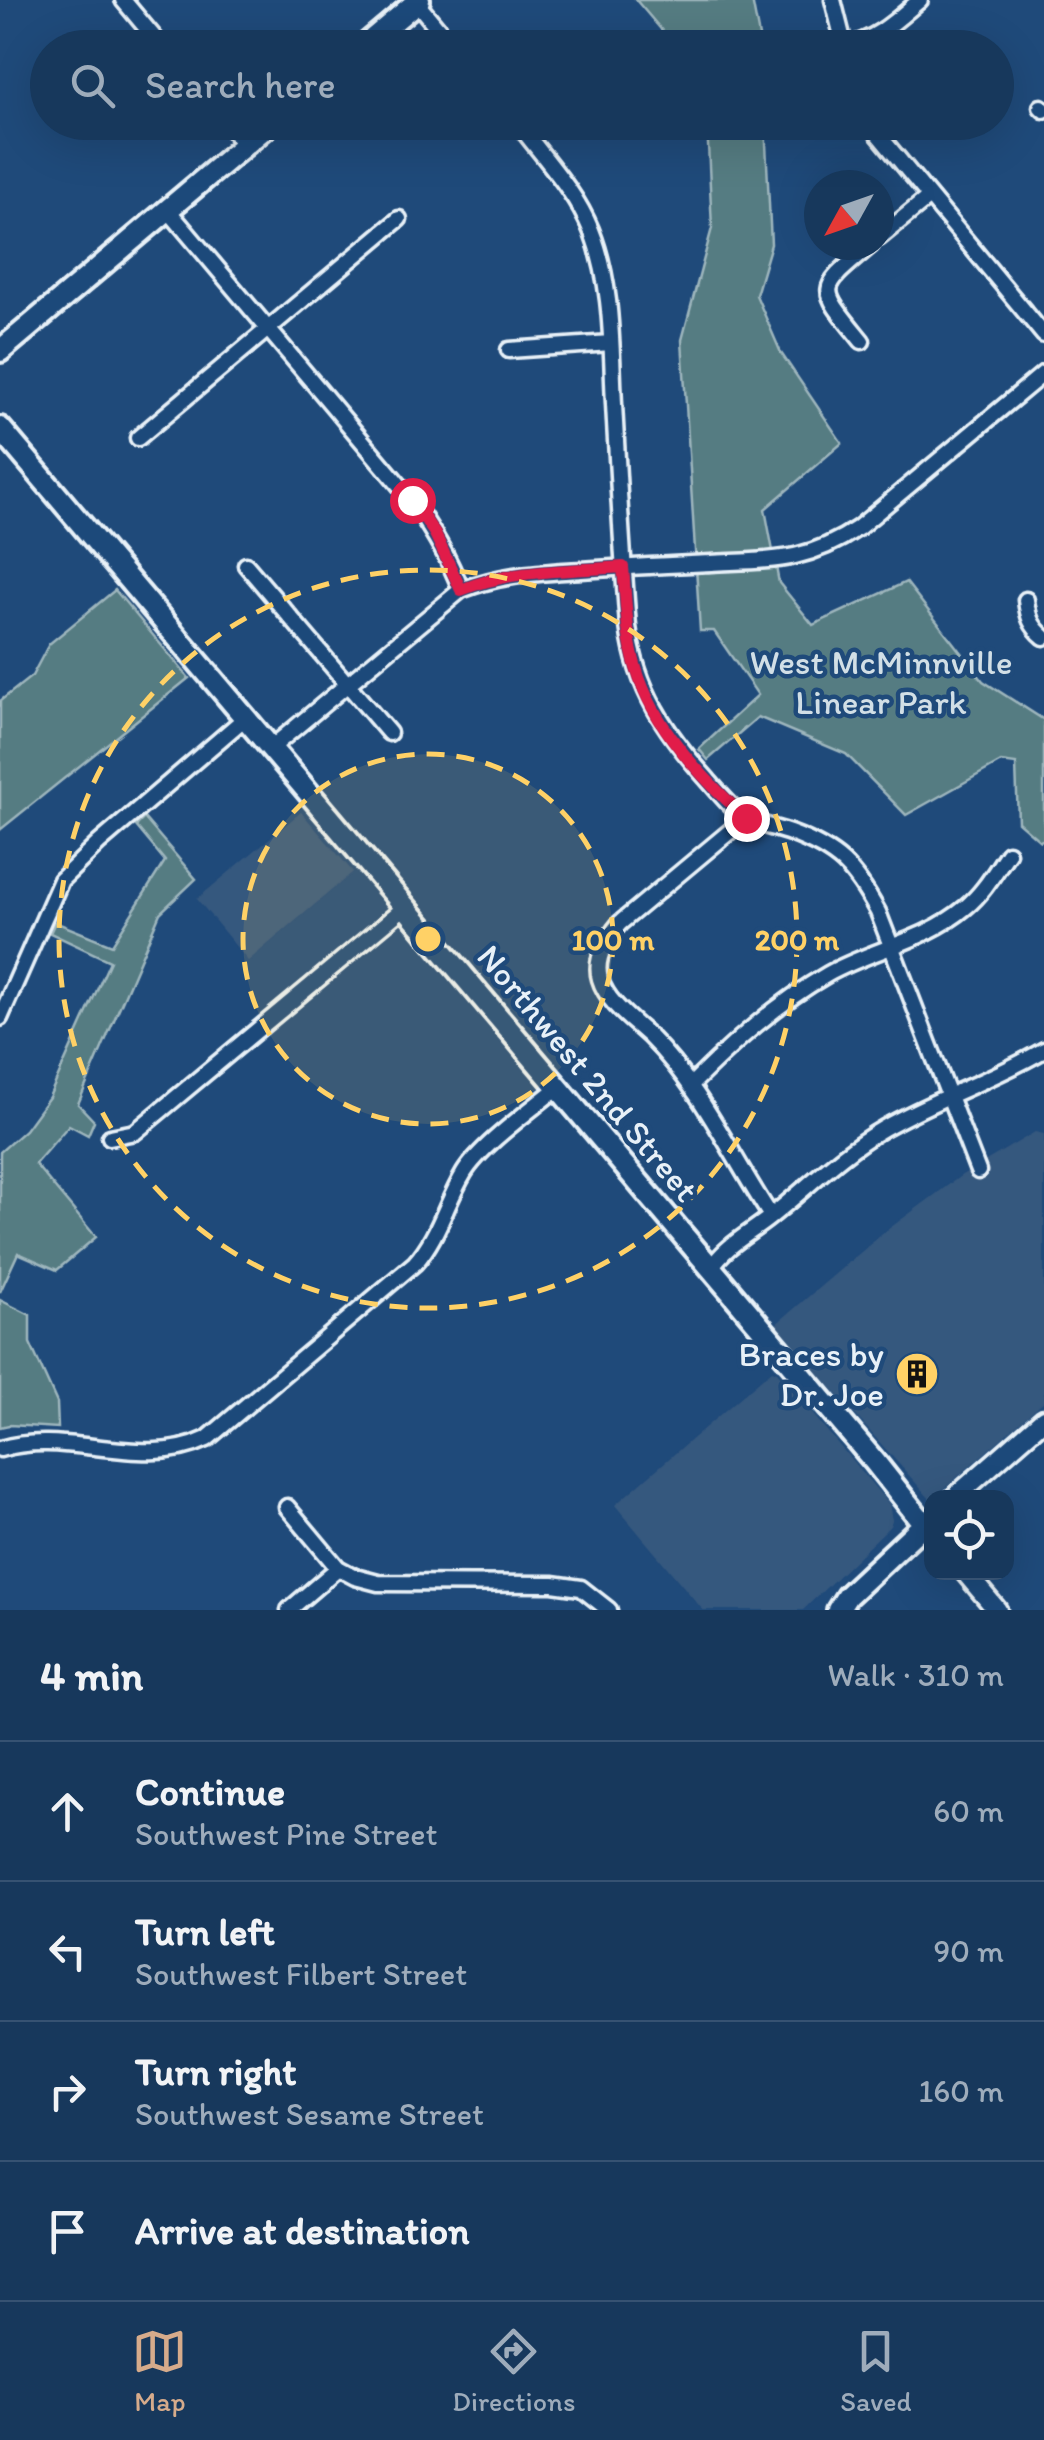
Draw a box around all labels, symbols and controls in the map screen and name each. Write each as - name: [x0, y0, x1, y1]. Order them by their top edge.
- search box: [30, 30, 1014, 140]
- icon: search: [65, 58, 120, 113]
- text: Search here: [145, 62, 336, 108]
- north arrow: [804, 170, 894, 260]
- route start: [390, 478, 436, 524]
- park label: West McMinnville Linear Park: [749, 641, 1013, 723]
- route end: [724, 796, 770, 842]
- centre of rings: [410, 921, 446, 957]
- text: 100 m: [572, 921, 655, 958]
- text: 200 m: [755, 921, 840, 958]
- street label: Northwest 2nd Street: [468, 936, 708, 1210]
- place label: Braces by Dr. Joe: [738, 1333, 884, 1415]
- building icon: Braces by Dr. Joe: [894, 1351, 940, 1397]
- map controls: [924, 1490, 1014, 1580]
- button: locate: [924, 1490, 1014, 1580]
- text: 4 min: [40, 1650, 143, 1701]
- text: Walk · 310 m: [828, 1656, 1004, 1694]
- text: Continue: [135, 1769, 285, 1815]
- icon: ahead: [40, 1784, 95, 1839]
- text: 60 m: [933, 1792, 1004, 1830]
- text: Southwest Pine Street: [135, 1815, 438, 1853]
- text: Turn left: [135, 1909, 275, 1955]
- icon: left: [40, 1924, 95, 1979]
- text: 90 m: [933, 1932, 1004, 1970]
- text: Southwest Filbert Street: [135, 1955, 467, 1993]
- text: Turn right: [135, 2049, 297, 2095]
- icon: right: [40, 2064, 95, 2119]
- text: 160 m: [918, 2072, 1004, 2110]
- text: Southwest Sesame Street: [135, 2095, 484, 2133]
- icon: arrive: [40, 2204, 95, 2259]
- text: Arrive at destination: [135, 2208, 470, 2254]
- tab: Map: [132, 2324, 187, 2418]
- tab: Directions: [452, 2324, 575, 2418]
- tab: Saved: [840, 2324, 912, 2418]

